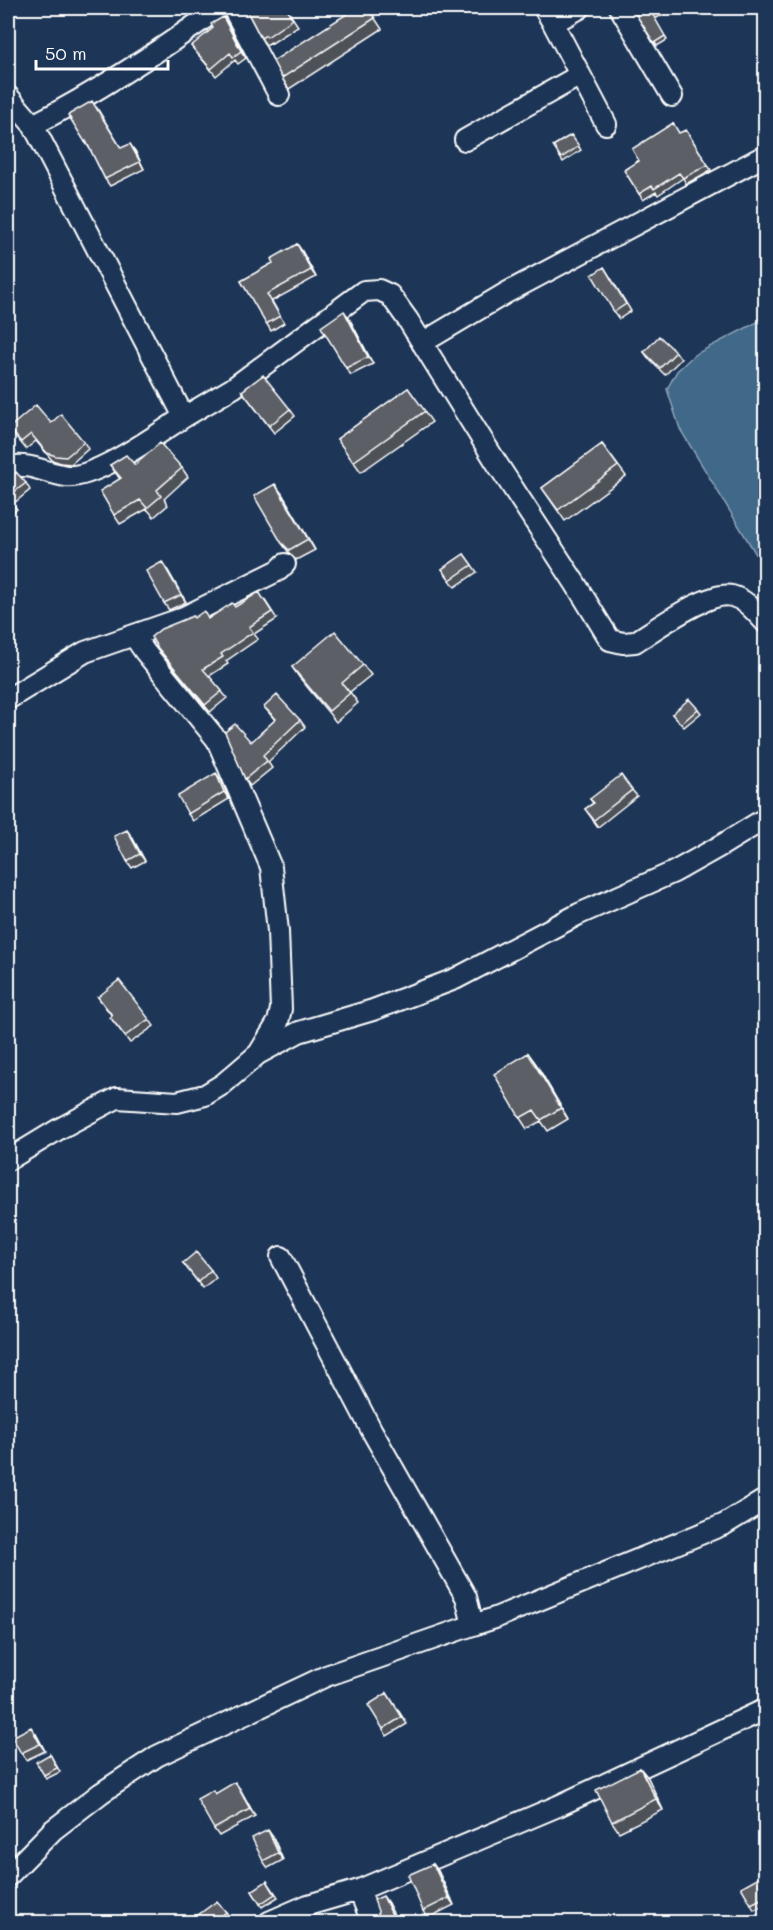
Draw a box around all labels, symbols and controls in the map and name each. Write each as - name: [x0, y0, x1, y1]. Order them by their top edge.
- scale bar: [36, 33, 168, 71]
- text: 50 m: [45, 41, 87, 65]

